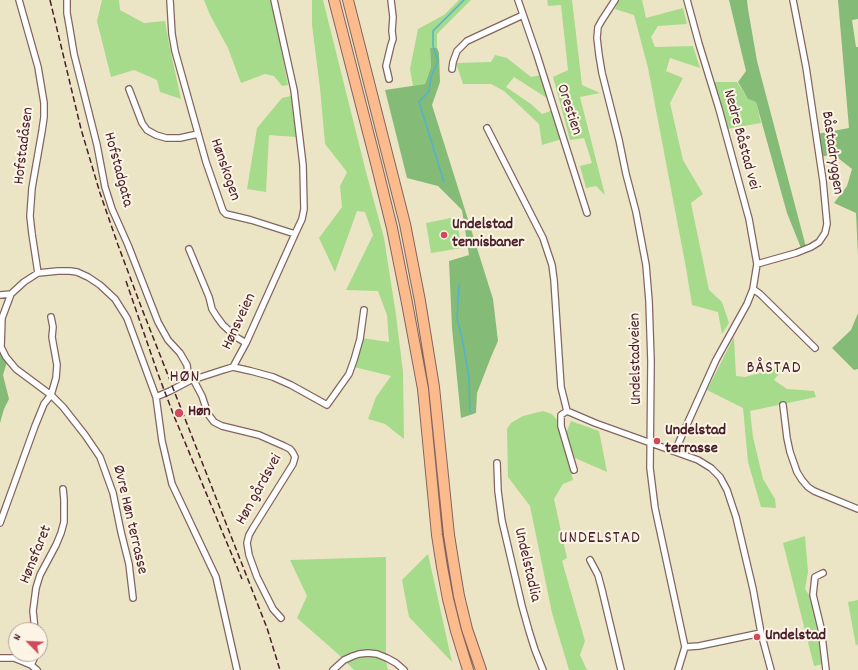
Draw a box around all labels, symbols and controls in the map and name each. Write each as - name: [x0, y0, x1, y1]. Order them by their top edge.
- street label: Orestien: [551, 82, 585, 138]
- street label: Nedre Båstad vei: [717, 88, 763, 192]
- street label: Hofstadåsen: [11, 106, 39, 186]
- street label: Båstadryggen: [816, 110, 846, 196]
- street label: Hofstadgata: [98, 131, 136, 209]
- street label: Hønskogen: [204, 136, 244, 204]
- place label: Undelstad tennisbaner: [452, 216, 524, 254]
- marker: Undelstad tennisbaner: [439, 230, 449, 240]
- street label: Hønsveien: [219, 291, 261, 353]
- street label: Undelstadveien: [627, 313, 647, 405]
- district label: BÅSTAD: [746, 360, 802, 380]
- district label: HØN: [170, 368, 200, 390]
- place label: Høn: [188, 403, 211, 423]
- marker: Høn: [173, 407, 185, 419]
- place label: Undelstad terrasse: [665, 422, 726, 460]
- marker: Undelstad terrasse: [652, 436, 662, 446]
- street label: Høn gårdsvei: [233, 451, 287, 529]
- street label: Øvre Høn terrasse: [107, 464, 151, 576]
- street label: Hønsfaret: [17, 523, 57, 587]
- street label: Undelstadlia: [508, 526, 544, 604]
- district label: UNDELSTAD: [559, 530, 641, 550]
- north arrow: [8, 622, 48, 662]
- place label: Undelstad: [765, 627, 826, 647]
- text: N: [10, 632, 26, 643]
- marker: Undelstad: [752, 632, 762, 642]

